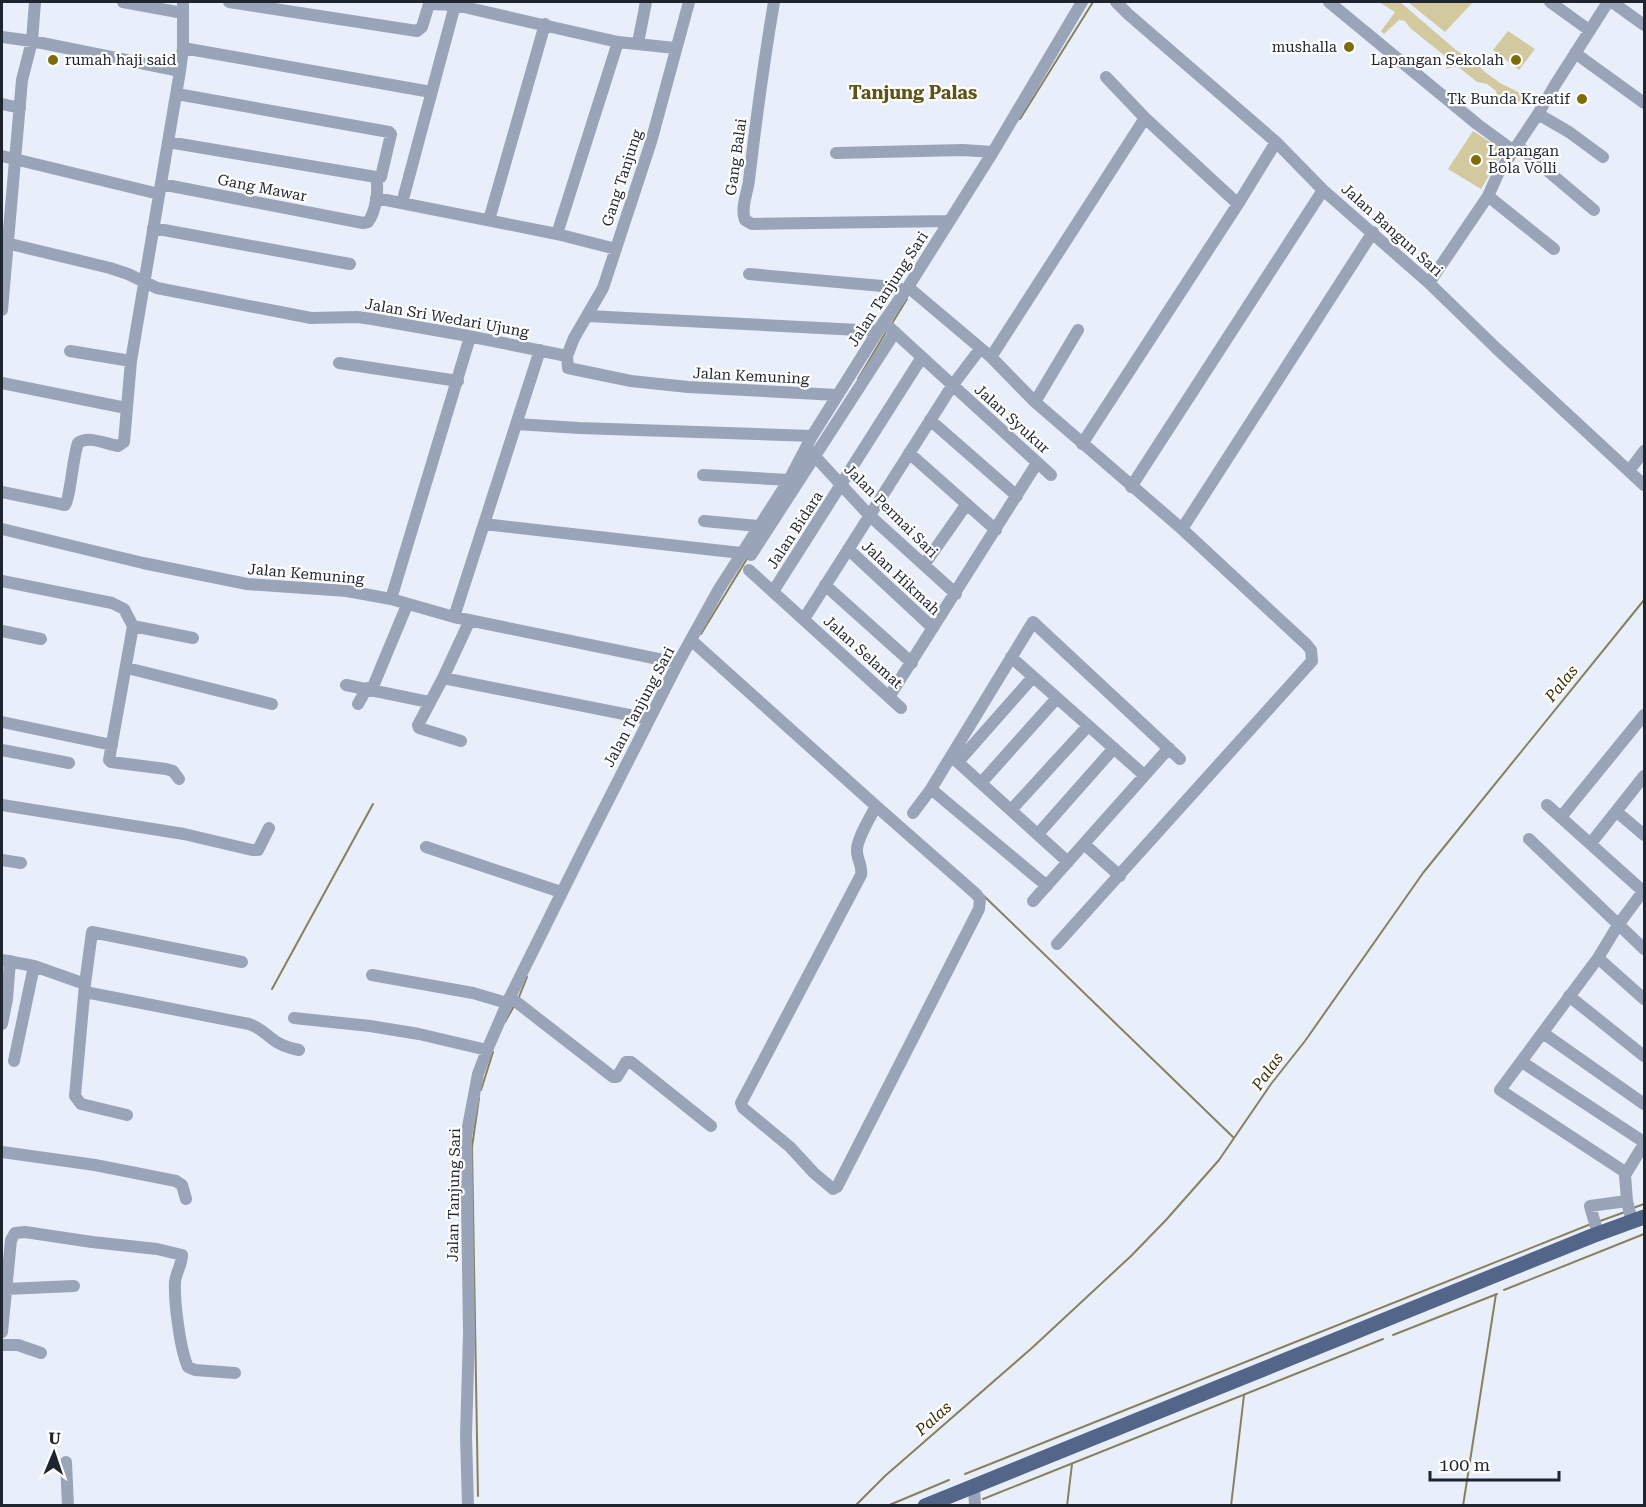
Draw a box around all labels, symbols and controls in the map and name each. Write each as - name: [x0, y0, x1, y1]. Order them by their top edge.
- place label: mushalla: [1272, 38, 1337, 56]
- marker: mushalla: [1342, 40, 1356, 54]
- place label: rumah haji said: [65, 51, 177, 69]
- place label: Lapangan Sekolah: [1371, 51, 1504, 69]
- marker: rumah haji said: [46, 53, 60, 67]
- marker: Lapangan Sekolah: [1509, 53, 1523, 67]
- district label: Tanjung Palas: [849, 82, 977, 103]
- place label: Tk Bunda Kreatif: [1447, 90, 1571, 108]
- marker: Tk Bunda Kreatif: [1575, 92, 1589, 106]
- street label: Gang Balai: [722, 117, 750, 197]
- street label: Gang Tanjung: [598, 127, 646, 229]
- place label: Lapangan Bola Volli: [1488, 142, 1559, 177]
- marker: Lapangan Bola Volli: [1469, 153, 1483, 167]
- street label: Gang Mawar: [216, 171, 308, 205]
- street label: Jalan Bangun Sari: [1338, 180, 1447, 280]
- street label: Jalan Tanjung Sari: [844, 228, 932, 350]
- street label: Jalan Sri Wedari Ujung: [364, 295, 531, 341]
- street label: Jalan Kemuning: [692, 364, 810, 388]
- street label: Jalan Syukur: [971, 381, 1053, 457]
- street label: Jalan Permai Sari: [840, 460, 942, 562]
- street label: Jalan Bidara: [763, 488, 827, 572]
- street label: Jalan Hikmah: [858, 537, 944, 619]
- street label: Jalan Kemuning: [247, 560, 365, 588]
- street label: Jalan Selamat: [820, 612, 907, 692]
- street label: Jalan Tanjung Sari: [600, 644, 678, 770]
- water label: Palas: [1540, 661, 1582, 706]
- water label: Palas: [1247, 1049, 1287, 1095]
- street label: Jalan Tanjung Sari: [444, 1128, 464, 1262]
- water label: Palas: [911, 1397, 955, 1440]
- north arrow: [24, 1423, 84, 1483]
- text: U: [48, 1429, 61, 1448]
- scale bar: [1430, 1444, 1559, 1482]
- text: 100 m: [1439, 1454, 1490, 1475]

